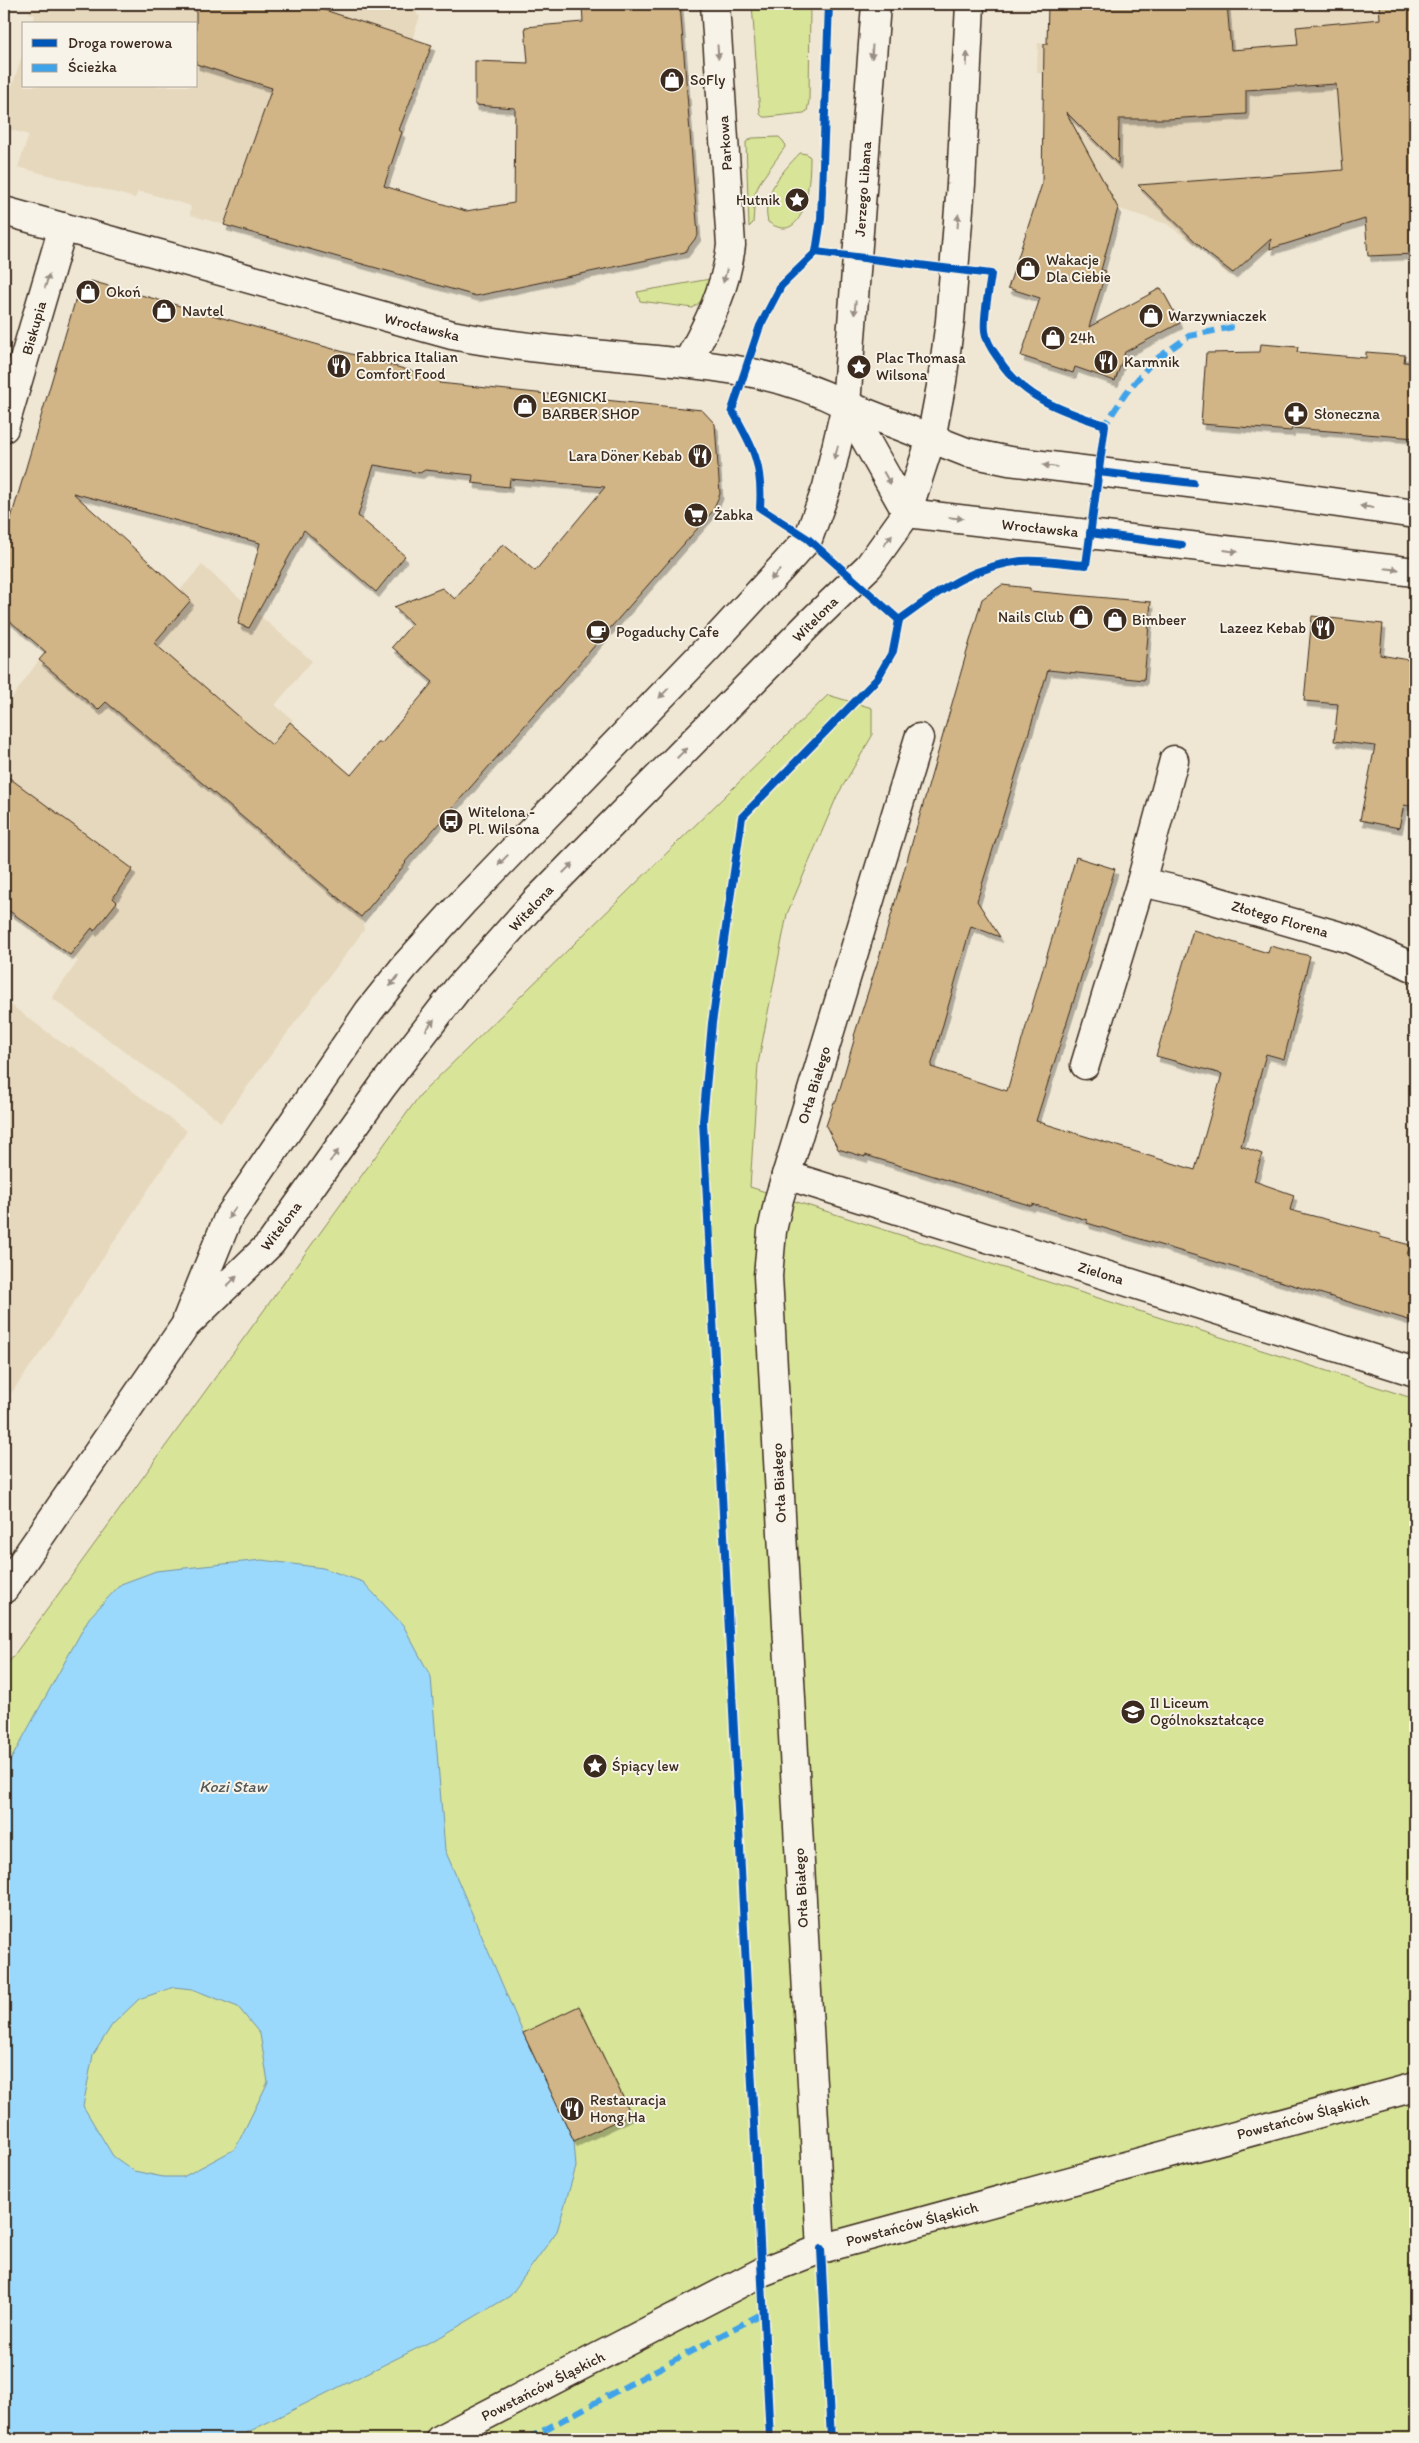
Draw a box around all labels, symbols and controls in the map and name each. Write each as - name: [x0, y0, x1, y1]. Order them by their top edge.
- legend: [22, 22, 198, 88]
- text: Droga rowerowa: [68, 34, 172, 52]
- one-way arrow: [715, 45, 723, 61]
- one-way arrow: [868, 45, 876, 61]
- one-way arrow: [964, 51, 972, 67]
- text: Ścieżka: [68, 58, 117, 76]
- shop icon: SoFly: [659, 67, 685, 93]
- place label: SoFly: [690, 71, 725, 89]
- street label: Parkowa: [714, 115, 736, 171]
- street label: Jerzego Libana: [851, 141, 875, 237]
- place icon: Hutnik: [784, 187, 810, 213]
- place label: Hutnik: [736, 191, 780, 209]
- one-way arrow: [954, 213, 962, 229]
- place label: Wakacje Dla Ciebie: [1046, 251, 1111, 286]
- shop icon: Wakacje Dla Ciebie: [1015, 256, 1041, 282]
- one-way arrow: [721, 269, 729, 284]
- one-way arrow: [44, 273, 52, 288]
- shop icon: Okoń: [75, 279, 101, 305]
- place label: Okoń: [106, 283, 141, 301]
- shop icon: Navtel: [151, 298, 177, 324]
- street label: Biskupia: [18, 299, 50, 357]
- one-way arrow: [850, 300, 858, 316]
- place label: Navtel: [182, 302, 225, 320]
- shop icon: Warzywniaczek: [1138, 303, 1164, 329]
- place label: Warzywniaczek: [1168, 307, 1267, 325]
- street label: Wrocławska: [382, 309, 462, 345]
- shop icon: 24h: [1040, 325, 1066, 351]
- place label: 24h: [1070, 329, 1095, 347]
- place label: Fabbrica Italian Comfort Food: [356, 348, 458, 383]
- place label: Plac Thomasa Wilsona: [876, 349, 966, 384]
- restaurant icon: Karmnik: [1093, 349, 1119, 375]
- restaurant icon: Fabbrica Italian Comfort Food: [326, 353, 352, 379]
- place label: Karmnik: [1124, 353, 1180, 371]
- place icon: Plac Thomasa Wilsona: [846, 354, 872, 380]
- place label: LEGNICKI BARBER SHOP: [542, 388, 640, 423]
- shop icon: LEGNICKI BARBER SHOP: [512, 393, 538, 419]
- pharmacy icon: Słoneczna: [1283, 401, 1309, 427]
- place label: Słoneczna: [1314, 405, 1380, 423]
- restaurant icon: Lara Döner Kebab: [687, 443, 713, 469]
- one-way arrow: [832, 445, 840, 460]
- place label: Lara Döner Kebab: [568, 447, 682, 465]
- one-way arrow: [1042, 462, 1058, 470]
- one-way arrow: [883, 471, 892, 485]
- supermarket icon: Żabka: [683, 502, 709, 528]
- one-way arrow: [1359, 503, 1375, 511]
- place label: Żabka: [714, 506, 754, 524]
- one-way arrow: [948, 514, 964, 522]
- street label: Wrocławska: [1001, 515, 1080, 541]
- one-way arrow: [883, 533, 893, 547]
- one-way arrow: [1223, 547, 1239, 555]
- one-way arrow: [1385, 565, 1401, 573]
- one-way arrow: [769, 568, 781, 580]
- street label: Witelona: [788, 592, 842, 646]
- shop icon: Nails Club: [1068, 604, 1094, 630]
- shop icon: Bimbeer: [1102, 607, 1128, 633]
- place label: Nails Club: [998, 608, 1064, 626]
- place label: Bimbeer: [1132, 611, 1186, 629]
- restaurant icon: Lazeez Kebab: [1310, 615, 1336, 641]
- cafe icon: Pogaduchy Cafe: [585, 619, 611, 645]
- place label: Lazeez Kebab: [1219, 619, 1306, 637]
- place label: Pogaduchy Cafe: [616, 623, 719, 641]
- one-way arrow: [658, 687, 670, 699]
- one-way arrow: [676, 747, 688, 759]
- place label: Witelona - Pl. Wilsona: [468, 803, 540, 838]
- bus stop icon: Witelona - Pl. Wilsona: [438, 808, 464, 834]
- one-way arrow: [497, 854, 509, 866]
- one-way arrow: [562, 863, 574, 875]
- street label: Witelona: [505, 881, 557, 935]
- street label: Złotego Florena: [1229, 897, 1331, 942]
- one-way arrow: [388, 974, 399, 987]
- one-way arrow: [425, 1018, 435, 1032]
- street label: Orła Białego: [794, 1044, 834, 1126]
- one-way arrow: [328, 1149, 338, 1162]
- street label: Witelona: [256, 1197, 306, 1254]
- one-way arrow: [227, 1206, 237, 1219]
- street label: Zielona: [1076, 1257, 1126, 1289]
- one-way arrow: [225, 1275, 237, 1287]
- street label: Orła Białego: [768, 1442, 790, 1524]
- place label: II Liceum Ogólnokształcące: [1150, 1694, 1264, 1729]
- school or university icon: II Liceum Ogólnokształcące: [1120, 1699, 1146, 1725]
- place icon: Śpiący lew: [582, 1753, 608, 1779]
- place label: Śpiący lew: [612, 1757, 679, 1775]
- water label: Kozi Staw: [199, 1777, 269, 1796]
- street label: Orła Białego: [790, 1847, 812, 1929]
- place label: Restauracja Hong Ha: [590, 2091, 667, 2126]
- street label: Powstańców Śląskich: [1235, 2091, 1371, 2143]
- restaurant icon: Restauracja Hong Ha: [559, 2096, 585, 2122]
- street label: Powstańców Śląskich: [844, 2198, 980, 2250]
- street label: Powstańców Śląskich: [478, 2347, 608, 2425]

